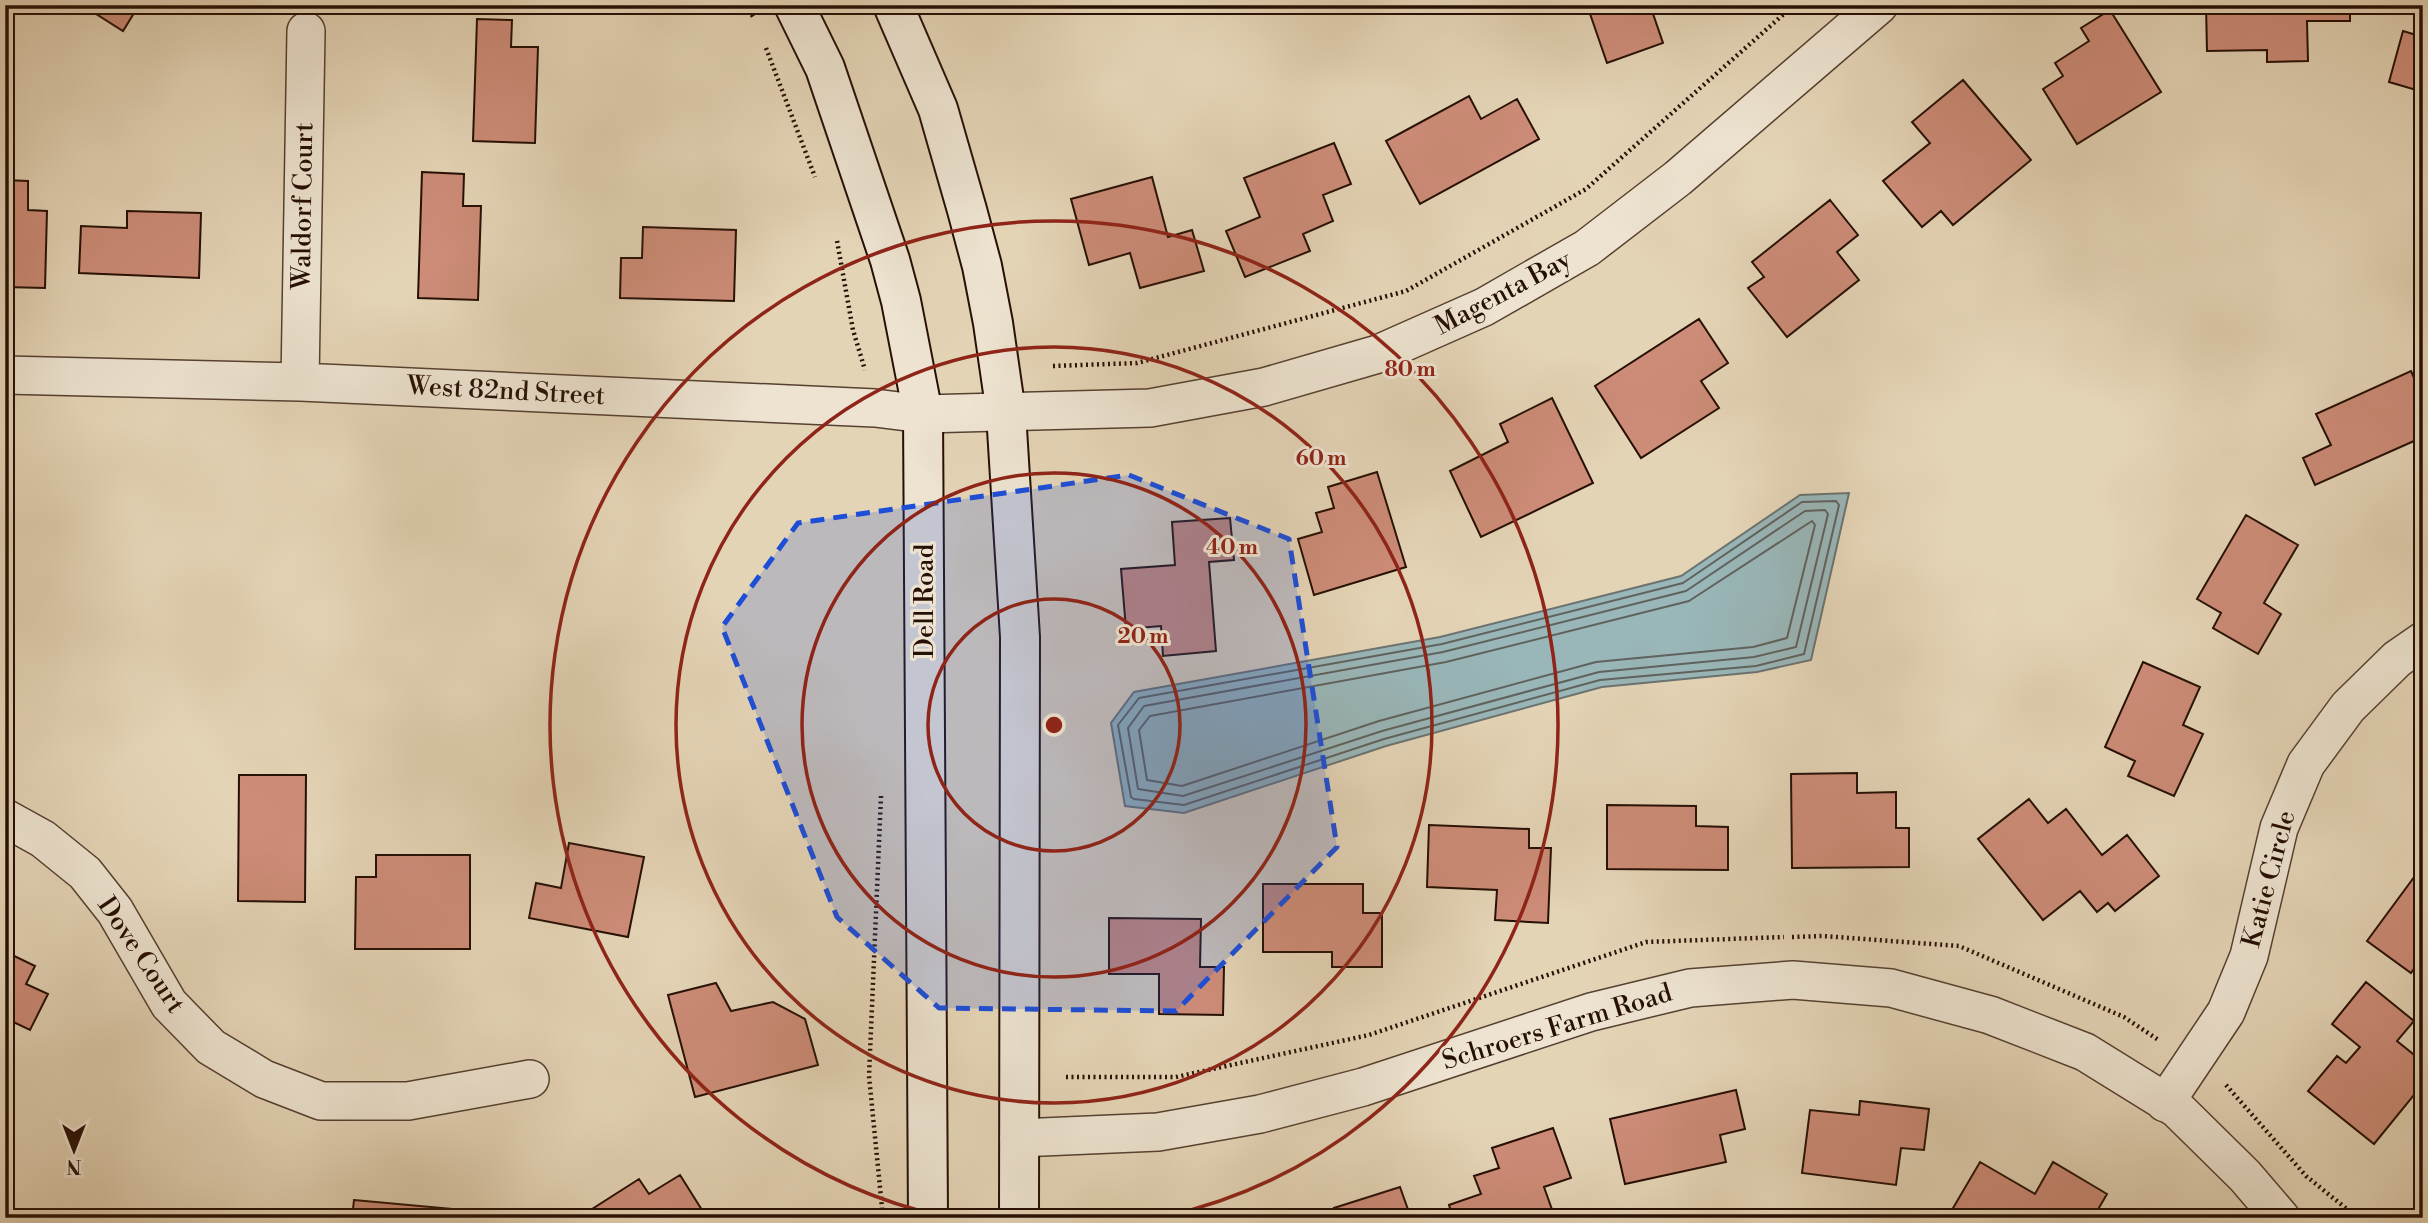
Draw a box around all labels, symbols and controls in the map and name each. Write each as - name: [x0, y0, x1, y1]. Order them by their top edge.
- street label: Waldorf Court: [286, 122, 320, 291]
- street label: Magenta Bay: [1429, 244, 1577, 342]
- text: 80 m: [1384, 357, 1436, 383]
- street label: West 82nd Street: [405, 370, 606, 412]
- text: 60 m: [1296, 446, 1346, 472]
- text: 40 m: [1206, 535, 1258, 561]
- street label: Dell Road: [909, 544, 941, 658]
- text: 20 m: [1118, 624, 1168, 650]
- centre of rings: [1042, 713, 1066, 737]
- street label: Katie Circle: [2235, 807, 2303, 951]
- street label: Dove Court: [90, 891, 192, 1019]
- street label: Schroers Farm Road: [1438, 977, 1676, 1077]
- north arrow: [38, 1114, 108, 1184]
- text: N: [66, 1154, 82, 1178]

